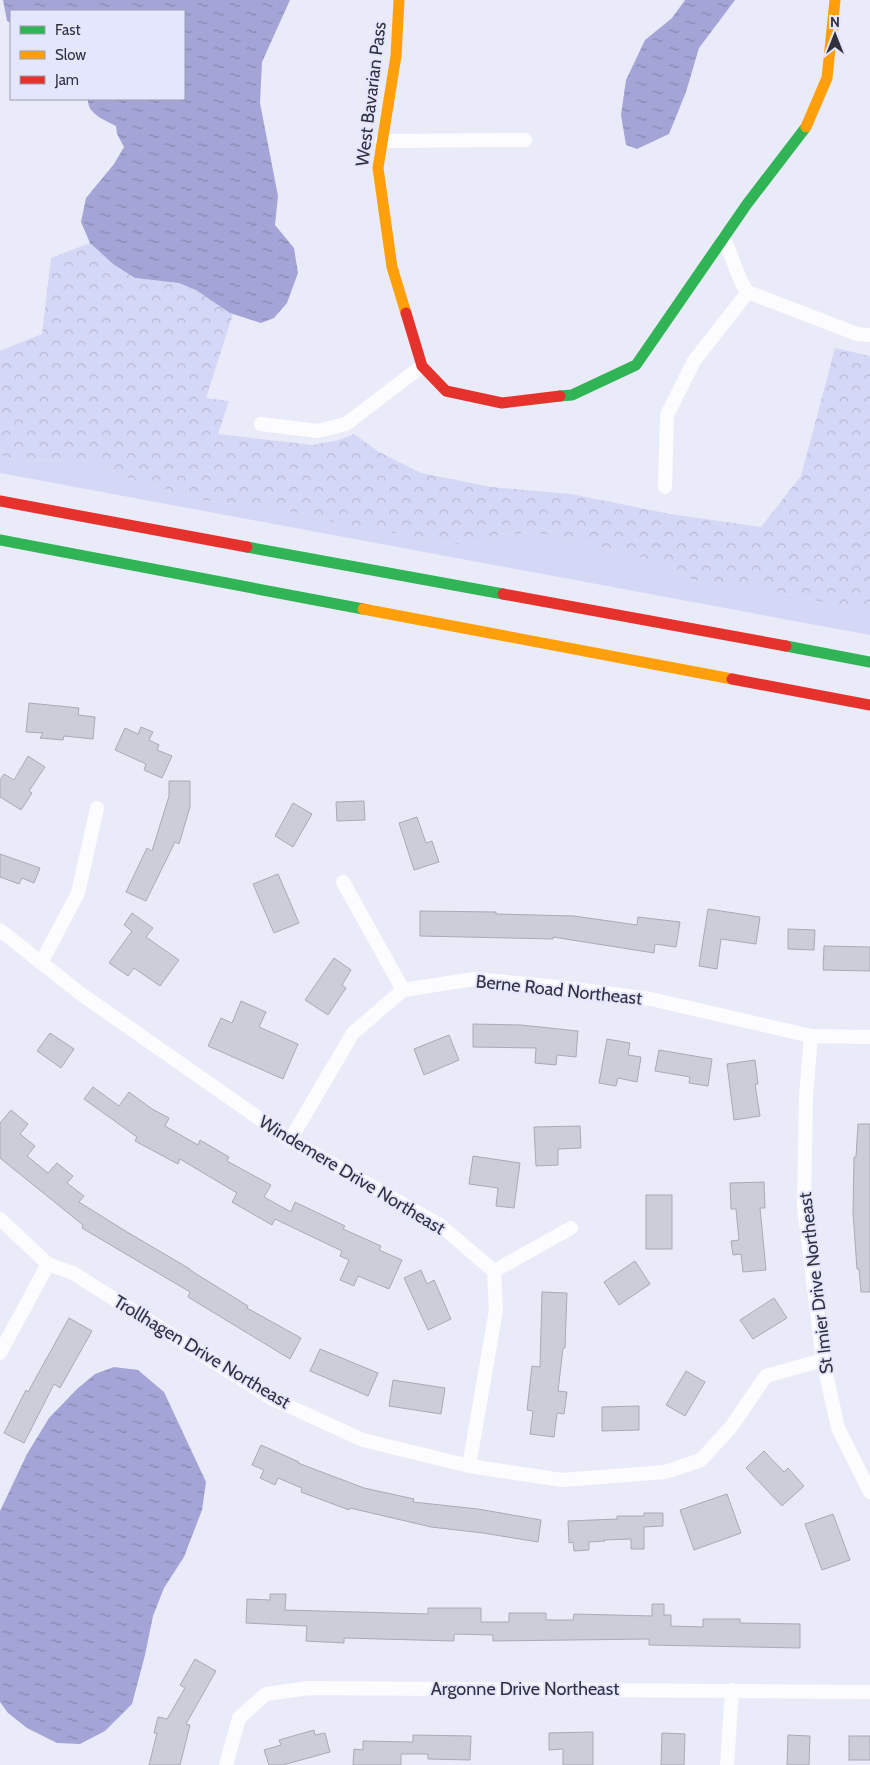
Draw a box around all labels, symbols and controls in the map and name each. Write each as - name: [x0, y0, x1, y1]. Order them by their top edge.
- legend: [10, 10, 185, 100]
- north arrow: [810, 10, 860, 60]
- text: N: [830, 13, 840, 31]
- street label: West Bavarian Pass: [351, 20, 391, 168]
- text: Fast: [55, 21, 80, 39]
- text: Slow: [55, 46, 86, 64]
- text: Jam: [54, 71, 79, 89]
- street label: Berne Road Northeast: [475, 970, 643, 1010]
- street label: Windemere Drive Northeast: [255, 1111, 449, 1239]
- street label: St Imier Drive Northeast: [794, 1191, 838, 1375]
- street label: Trollhagen Drive Northeast: [110, 1291, 294, 1413]
- street label: Argonne Drive Northeast: [431, 1678, 619, 1700]

